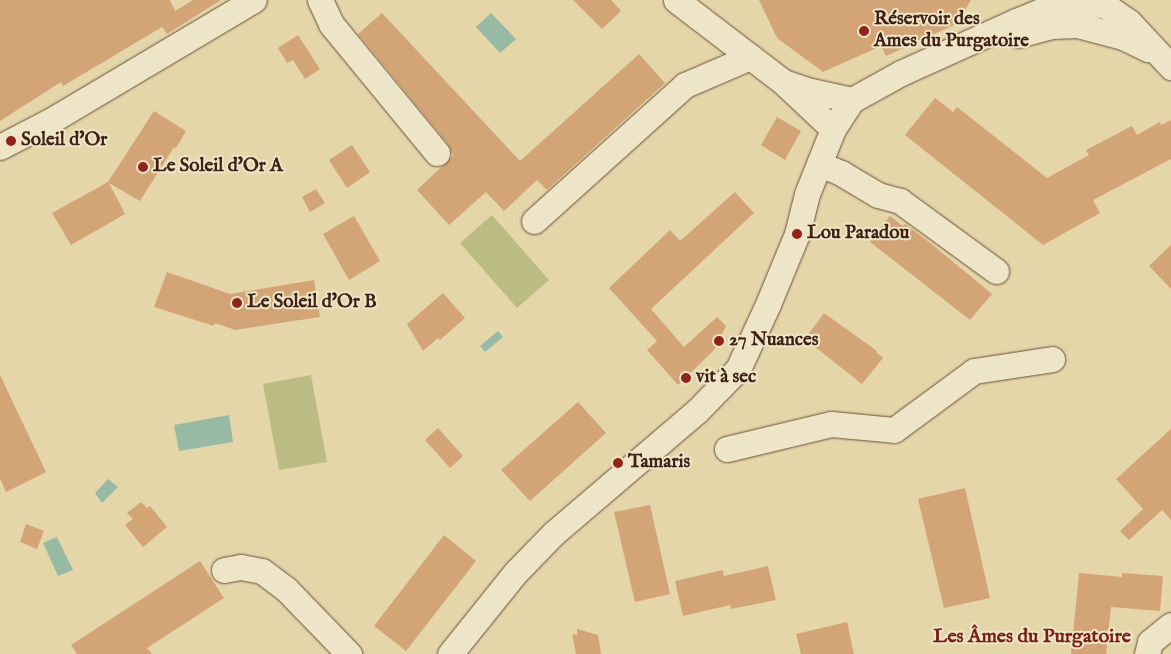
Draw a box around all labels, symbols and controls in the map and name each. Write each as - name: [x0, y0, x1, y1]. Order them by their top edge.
- place label: Réservoir des Ames du Purgatoire: [874, 9, 1029, 53]
- marker: Réservoir des Ames du Purgatoire: [858, 25, 870, 37]
- place label: Soleil d'Or: [21, 130, 107, 152]
- marker: Soleil d'Or: [5, 135, 17, 147]
- place label: Le Soleil d'Or A: [153, 156, 283, 178]
- marker: Le Soleil d'Or A: [137, 161, 149, 173]
- place label: Lou Paradou: [807, 223, 909, 245]
- marker: Lou Paradou: [791, 228, 803, 240]
- place label: Le Soleil d'Or B: [247, 292, 376, 314]
- marker: Le Soleil d'Or B: [231, 297, 243, 309]
- place label: 27 Nuances: [729, 330, 818, 352]
- marker: 27 Nuances: [713, 335, 725, 347]
- place label: vit à sec: [696, 367, 756, 389]
- marker: vit à sec: [680, 372, 692, 384]
- place label: Tamaris: [628, 452, 690, 474]
- marker: Tamaris: [612, 457, 624, 469]
- district label: Les Âmes du Purgatoire: [933, 624, 1131, 648]

